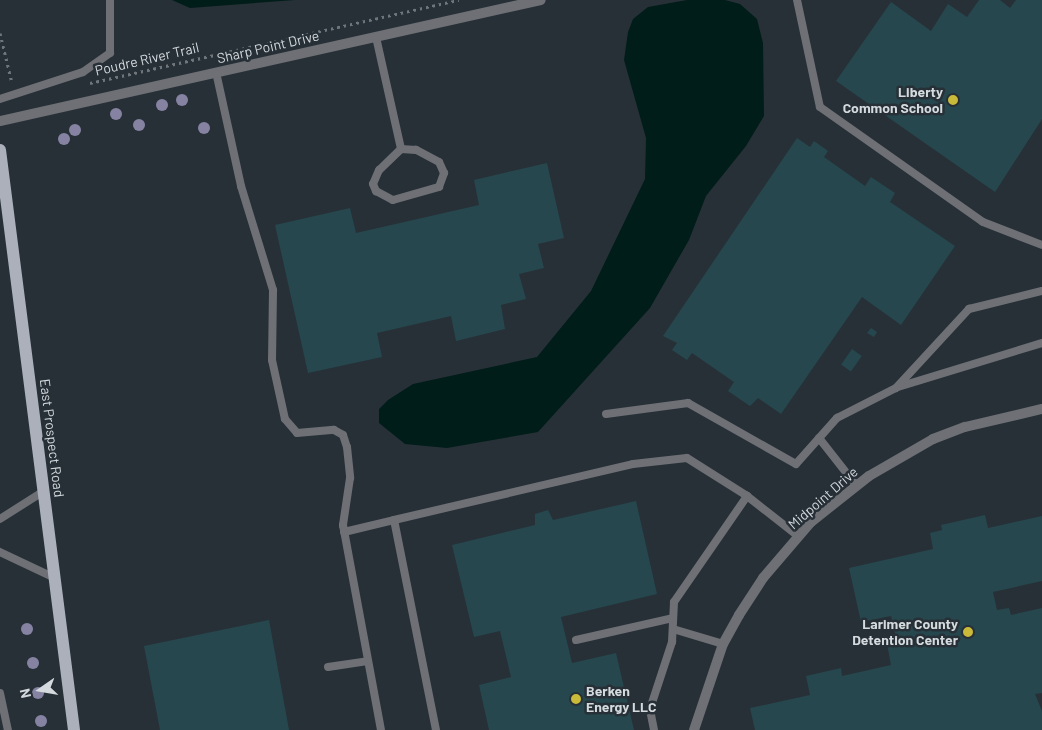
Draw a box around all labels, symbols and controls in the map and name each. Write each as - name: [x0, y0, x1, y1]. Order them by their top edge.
- street label: Sharp Point Drive: [215, 27, 321, 67]
- street label: Poudre River Trail: [93, 39, 201, 79]
- place label: Liberty Common School: [843, 84, 943, 116]
- marker: Liberty Common School: [947, 94, 959, 106]
- street label: East Prospect Road: [36, 378, 68, 498]
- street label: Midpoint Drive: [785, 463, 861, 533]
- place label: Larimer County Detention Center: [852, 616, 958, 648]
- marker: Larimer County Detention Center: [962, 626, 974, 638]
- north arrow: [15, 665, 65, 715]
- place label: Berken Energy LLC: [586, 683, 657, 716]
- text: N: [16, 687, 34, 700]
- marker: Berken Energy LLC: [570, 693, 582, 705]

